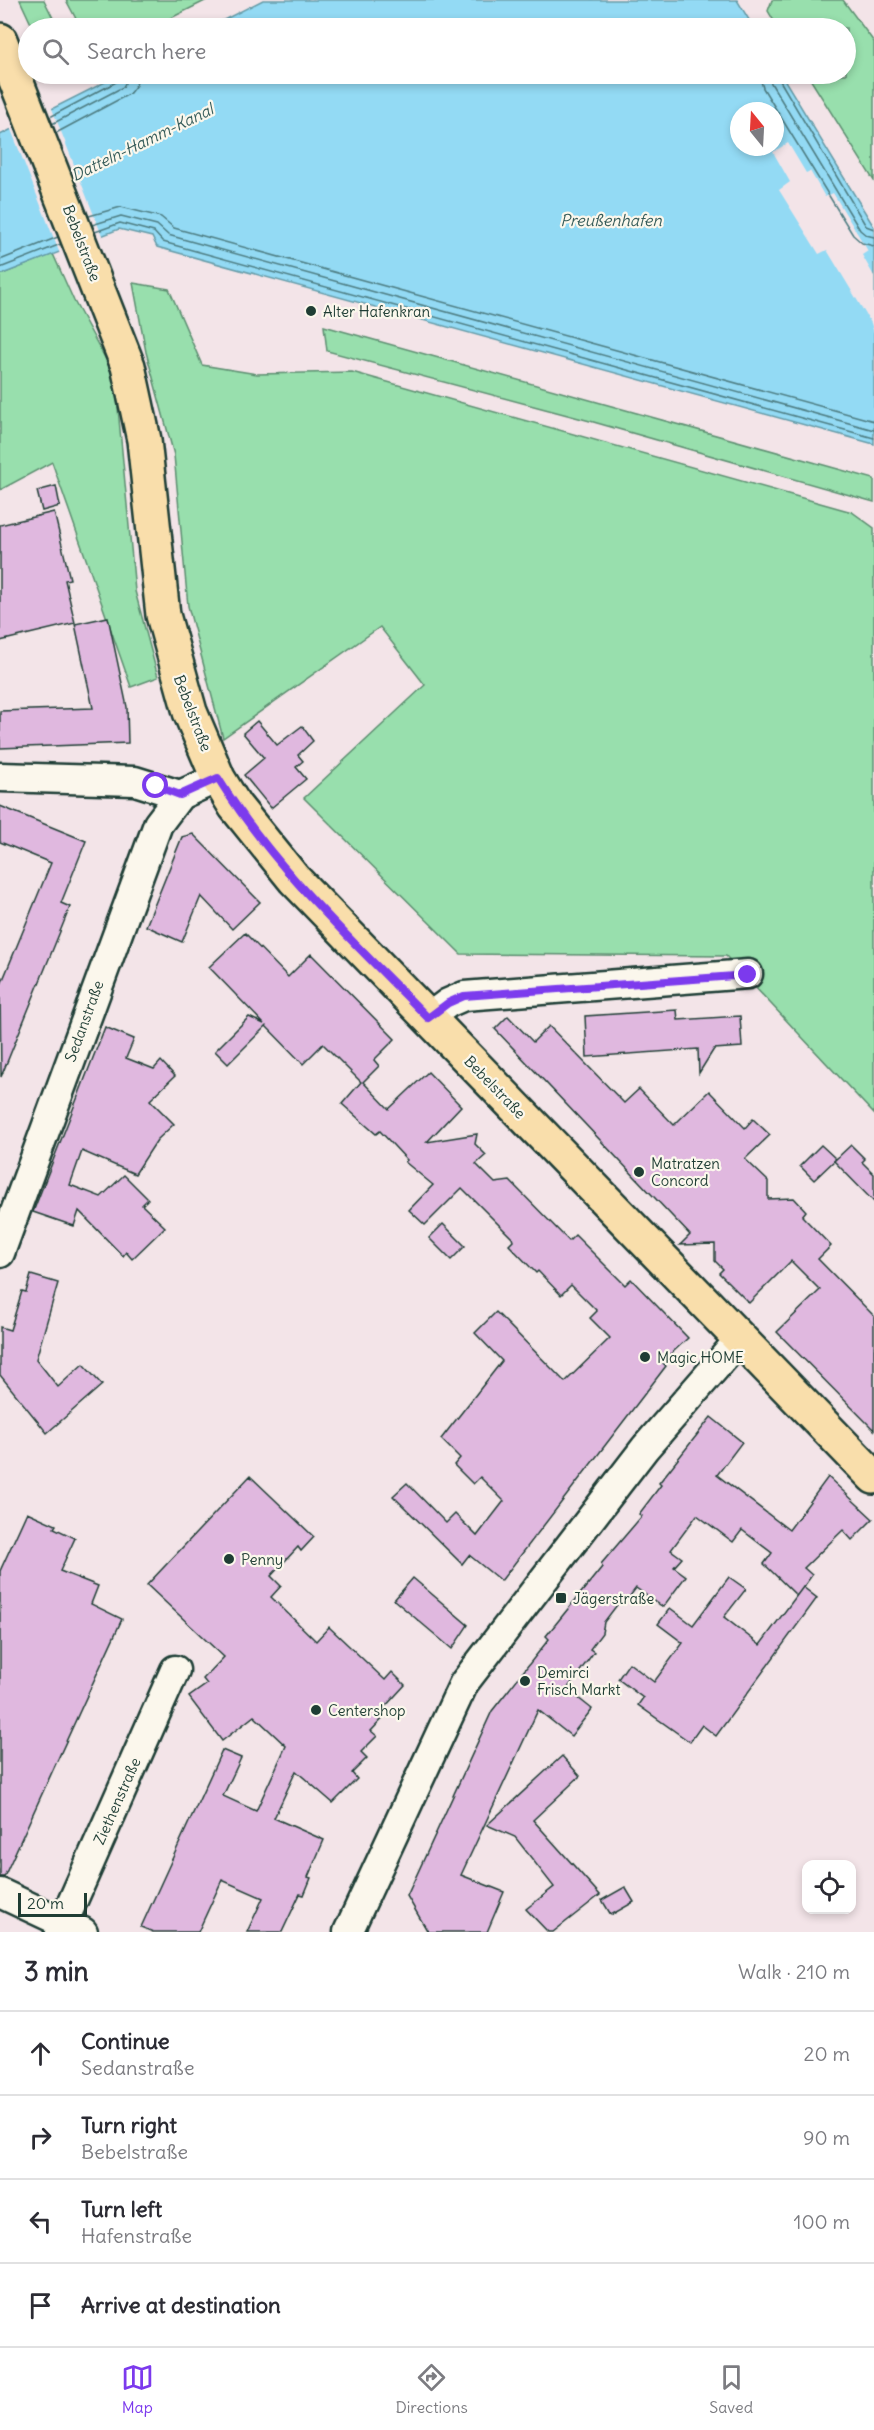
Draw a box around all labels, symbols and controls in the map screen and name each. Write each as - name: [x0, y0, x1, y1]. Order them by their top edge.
- search box: [18, 18, 856, 84]
- icon: search: [39, 35, 72, 68]
- text: Search here: [87, 37, 206, 65]
- water label: Datteln-Hamm-Kanal: [68, 98, 218, 185]
- north arrow: [730, 102, 784, 156]
- street label: Bebelstraße: [59, 202, 105, 284]
- water label: Preußenhafen: [560, 210, 662, 230]
- place label: Alter Hafenkran: [323, 302, 430, 321]
- marker: Alter Hafenkran: [304, 304, 318, 318]
- street label: Bebelstraße: [170, 672, 216, 754]
- route start: [142, 772, 168, 798]
- route end: [734, 961, 760, 987]
- street label: Sedanstraße: [61, 978, 107, 1064]
- street label: Bebelstraße: [460, 1052, 530, 1122]
- place label: Matratzen Concord: [651, 1154, 720, 1190]
- marker: Matratzen Concord: [632, 1165, 646, 1179]
- place label: Magic HOME: [657, 1348, 744, 1367]
- marker: Magic HOME: [638, 1350, 652, 1364]
- place label: Penny: [241, 1550, 283, 1569]
- marker: Penny: [222, 1552, 236, 1566]
- place label: Jägerstraße: [573, 1589, 654, 1608]
- marker: Jägerstraße: [554, 1591, 568, 1605]
- place label: Demirci Frisch Markt: [537, 1663, 620, 1699]
- marker: Demirci Frisch Markt: [518, 1674, 532, 1688]
- place label: Centershop: [328, 1701, 406, 1720]
- marker: Centershop: [309, 1703, 323, 1717]
- street label: Ziethenstraße: [89, 1755, 145, 1847]
- map controls: [802, 1860, 856, 1914]
- button: locate: [802, 1860, 856, 1914]
- scale bar: [18, 1890, 87, 1918]
- text: 20 m: [27, 1893, 64, 1913]
- text: 3 min: [24, 1955, 89, 1988]
- text: Walk · 210 m: [738, 1959, 850, 1984]
- text: Continue: [81, 2027, 170, 2055]
- icon: ahead: [24, 2037, 57, 2070]
- text: 20 m: [804, 2041, 850, 2066]
- text: Sedanstraße: [81, 2055, 195, 2080]
- text: Turn right: [81, 2111, 177, 2139]
- icon: right: [24, 2121, 57, 2154]
- text: 90 m: [803, 2125, 850, 2150]
- text: Bebelstraße: [81, 2139, 188, 2164]
- text: Turn left: [81, 2195, 162, 2223]
- icon: left: [24, 2205, 57, 2238]
- text: 100 m: [793, 2209, 850, 2234]
- text: Hafenstraße: [81, 2223, 192, 2248]
- icon: arrive: [24, 2289, 57, 2322]
- text: Arrive at destination: [81, 2291, 281, 2319]
- tab: Map: [121, 2361, 154, 2417]
- tab: Directions: [395, 2361, 468, 2417]
- tab: Saved: [709, 2361, 753, 2417]

